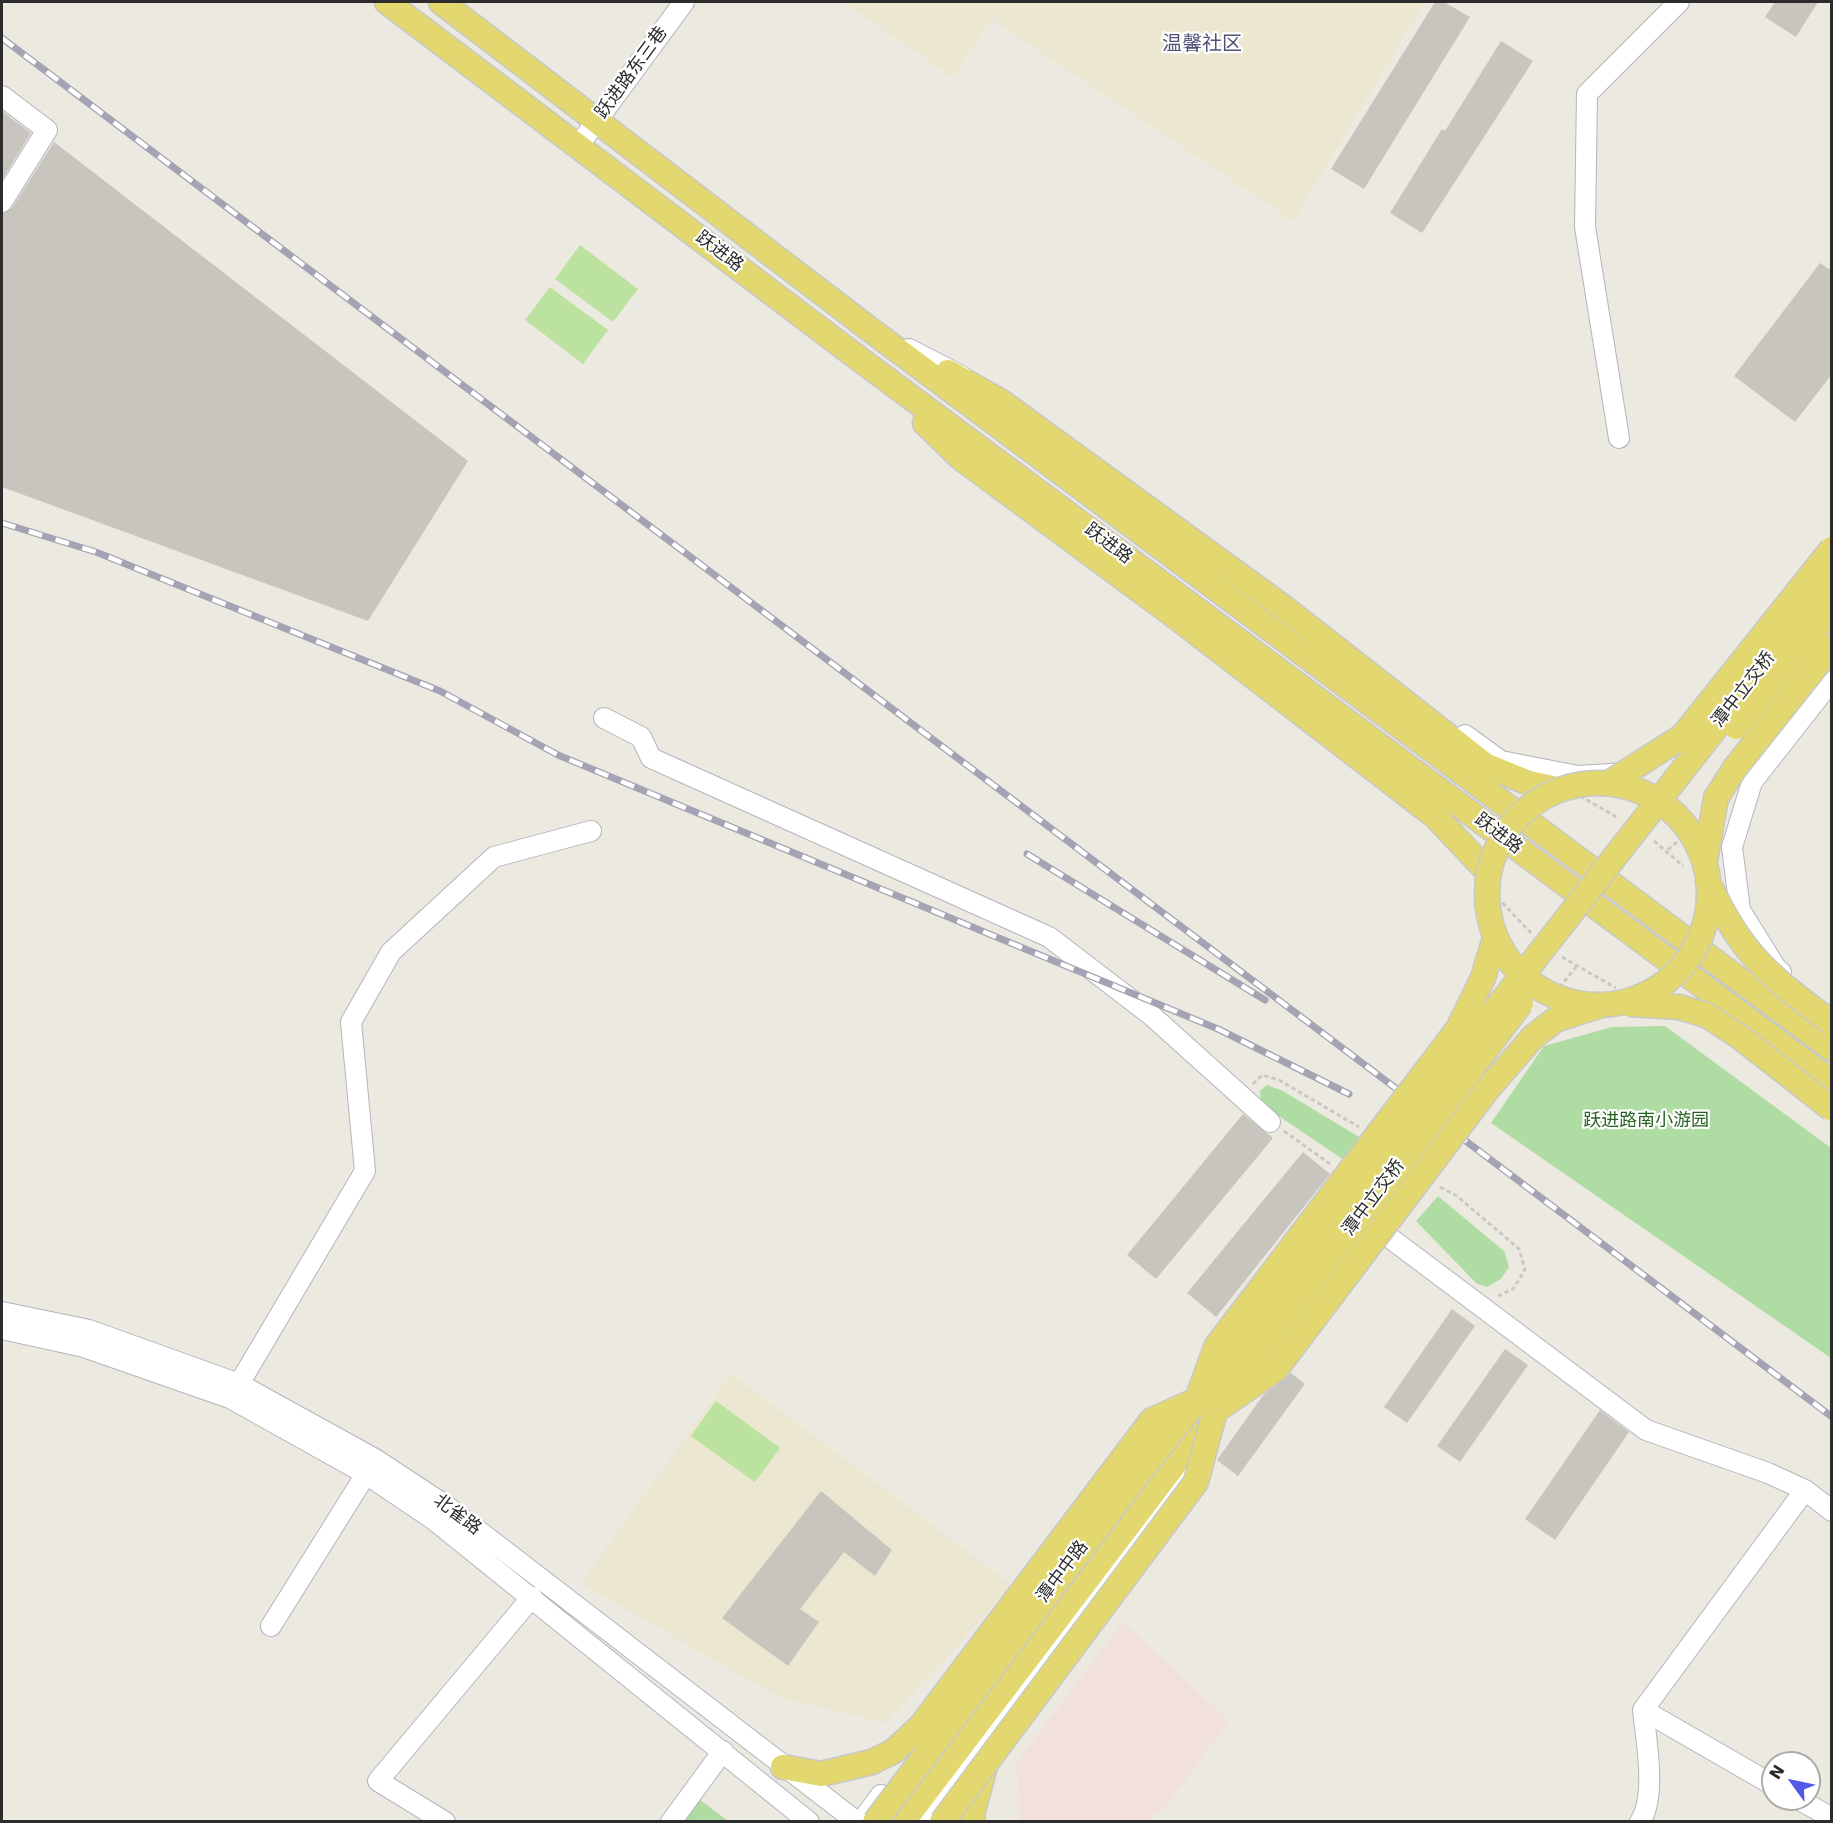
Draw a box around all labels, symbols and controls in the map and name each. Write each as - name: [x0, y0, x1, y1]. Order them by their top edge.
- street label: 跃进路东三巷: [592, 23, 672, 123]
- district label: 温馨社区: [1162, 33, 1242, 57]
- street label: 跃进路: [691, 227, 747, 277]
- street label: 跃进路: [1080, 519, 1136, 569]
- street label: 潭中立交桥: [1708, 648, 1780, 732]
- street label: 跃进路: [1470, 809, 1526, 859]
- park label: 跃进路南小游园: [1583, 1110, 1709, 1132]
- street label: 潭中立交桥: [1338, 1156, 1410, 1240]
- street label: 北雀路: [429, 1490, 485, 1540]
- street label: 潭中中路: [1033, 1537, 1093, 1607]
- north arrow: [1761, 1751, 1821, 1811]
- text: N: [1766, 1761, 1789, 1783]

